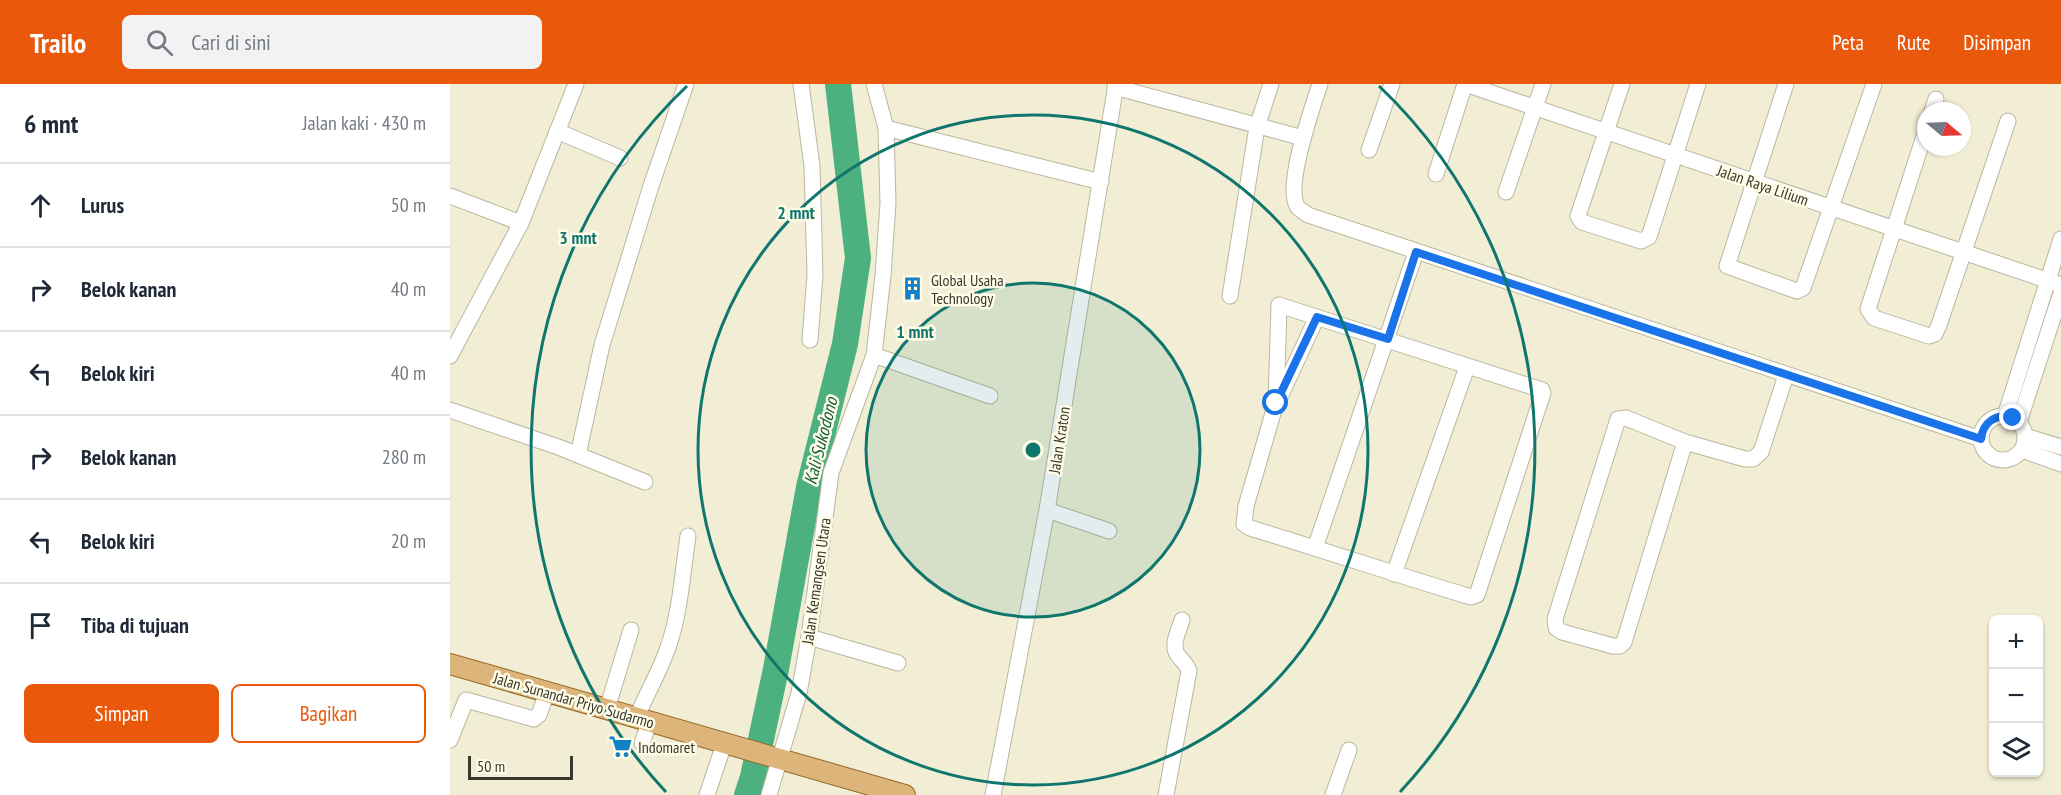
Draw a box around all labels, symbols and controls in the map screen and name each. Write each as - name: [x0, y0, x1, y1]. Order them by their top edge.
- search box: [122, 15, 542, 69]
- text: Trailo: [30, 24, 86, 61]
- icon: search: [143, 26, 176, 59]
- text: Cari di sini: [191, 28, 271, 56]
- text: Peta: [1832, 29, 1864, 56]
- text: Rute: [1897, 29, 1930, 56]
- text: Disimpan: [1963, 29, 2031, 56]
- north arrow: [1917, 102, 1971, 156]
- text: 6 mnt: [24, 107, 78, 140]
- text: Jalan kaki · 430 m: [303, 110, 426, 136]
- street label: Jalan Raya Lilium: [1714, 160, 1811, 210]
- icon: ahead: [24, 189, 57, 222]
- text: Lurus: [81, 191, 124, 219]
- text: 50 m: [391, 192, 426, 218]
- text: 2 mnt: [777, 201, 816, 224]
- text: 3 mnt: [559, 226, 598, 249]
- place label: Global Usaha Technology: [931, 270, 1004, 308]
- icon: right: [24, 273, 57, 306]
- text: Belok kanan: [81, 275, 176, 303]
- text: 40 m: [391, 276, 426, 302]
- building icon: Global Usaha Technology: [900, 276, 926, 302]
- text: 1 mnt: [896, 320, 935, 343]
- icon: left: [24, 357, 57, 390]
- text: Belok kiri: [81, 359, 155, 387]
- text: 40 m: [391, 360, 426, 386]
- route start: [1262, 389, 1288, 415]
- water label: Kali Sukodono: [799, 394, 843, 487]
- route end: [1999, 404, 2025, 430]
- street label: Jalan Kraton: [1044, 405, 1074, 476]
- centre of rings: [1023, 440, 1043, 460]
- icon: right: [24, 441, 57, 474]
- text: Belok kanan: [81, 443, 176, 471]
- text: 280 m: [382, 444, 426, 470]
- street label: Jalan Kemangsen Utara: [797, 516, 835, 647]
- icon: left: [24, 525, 57, 558]
- text: Belok kiri: [81, 527, 155, 555]
- text: 20 m: [391, 528, 426, 554]
- icon: arrive: [24, 609, 57, 642]
- text: Tiba di tujuan: [81, 611, 189, 639]
- map controls: [1989, 615, 2043, 777]
- button: +: [1989, 615, 2043, 669]
- street label: Jalan Sunandar Priyo Sudarmo: [491, 667, 657, 733]
- button: −: [1989, 669, 2043, 723]
- button: Simpan: [24, 684, 219, 743]
- button: Bagikan: [231, 684, 426, 743]
- button: layers: [1989, 723, 2043, 777]
- supermarket icon: Indomaret: [607, 734, 633, 760]
- place label: Indomaret: [638, 737, 695, 757]
- scale bar: [468, 753, 573, 780]
- text: 50 m: [477, 756, 505, 776]

